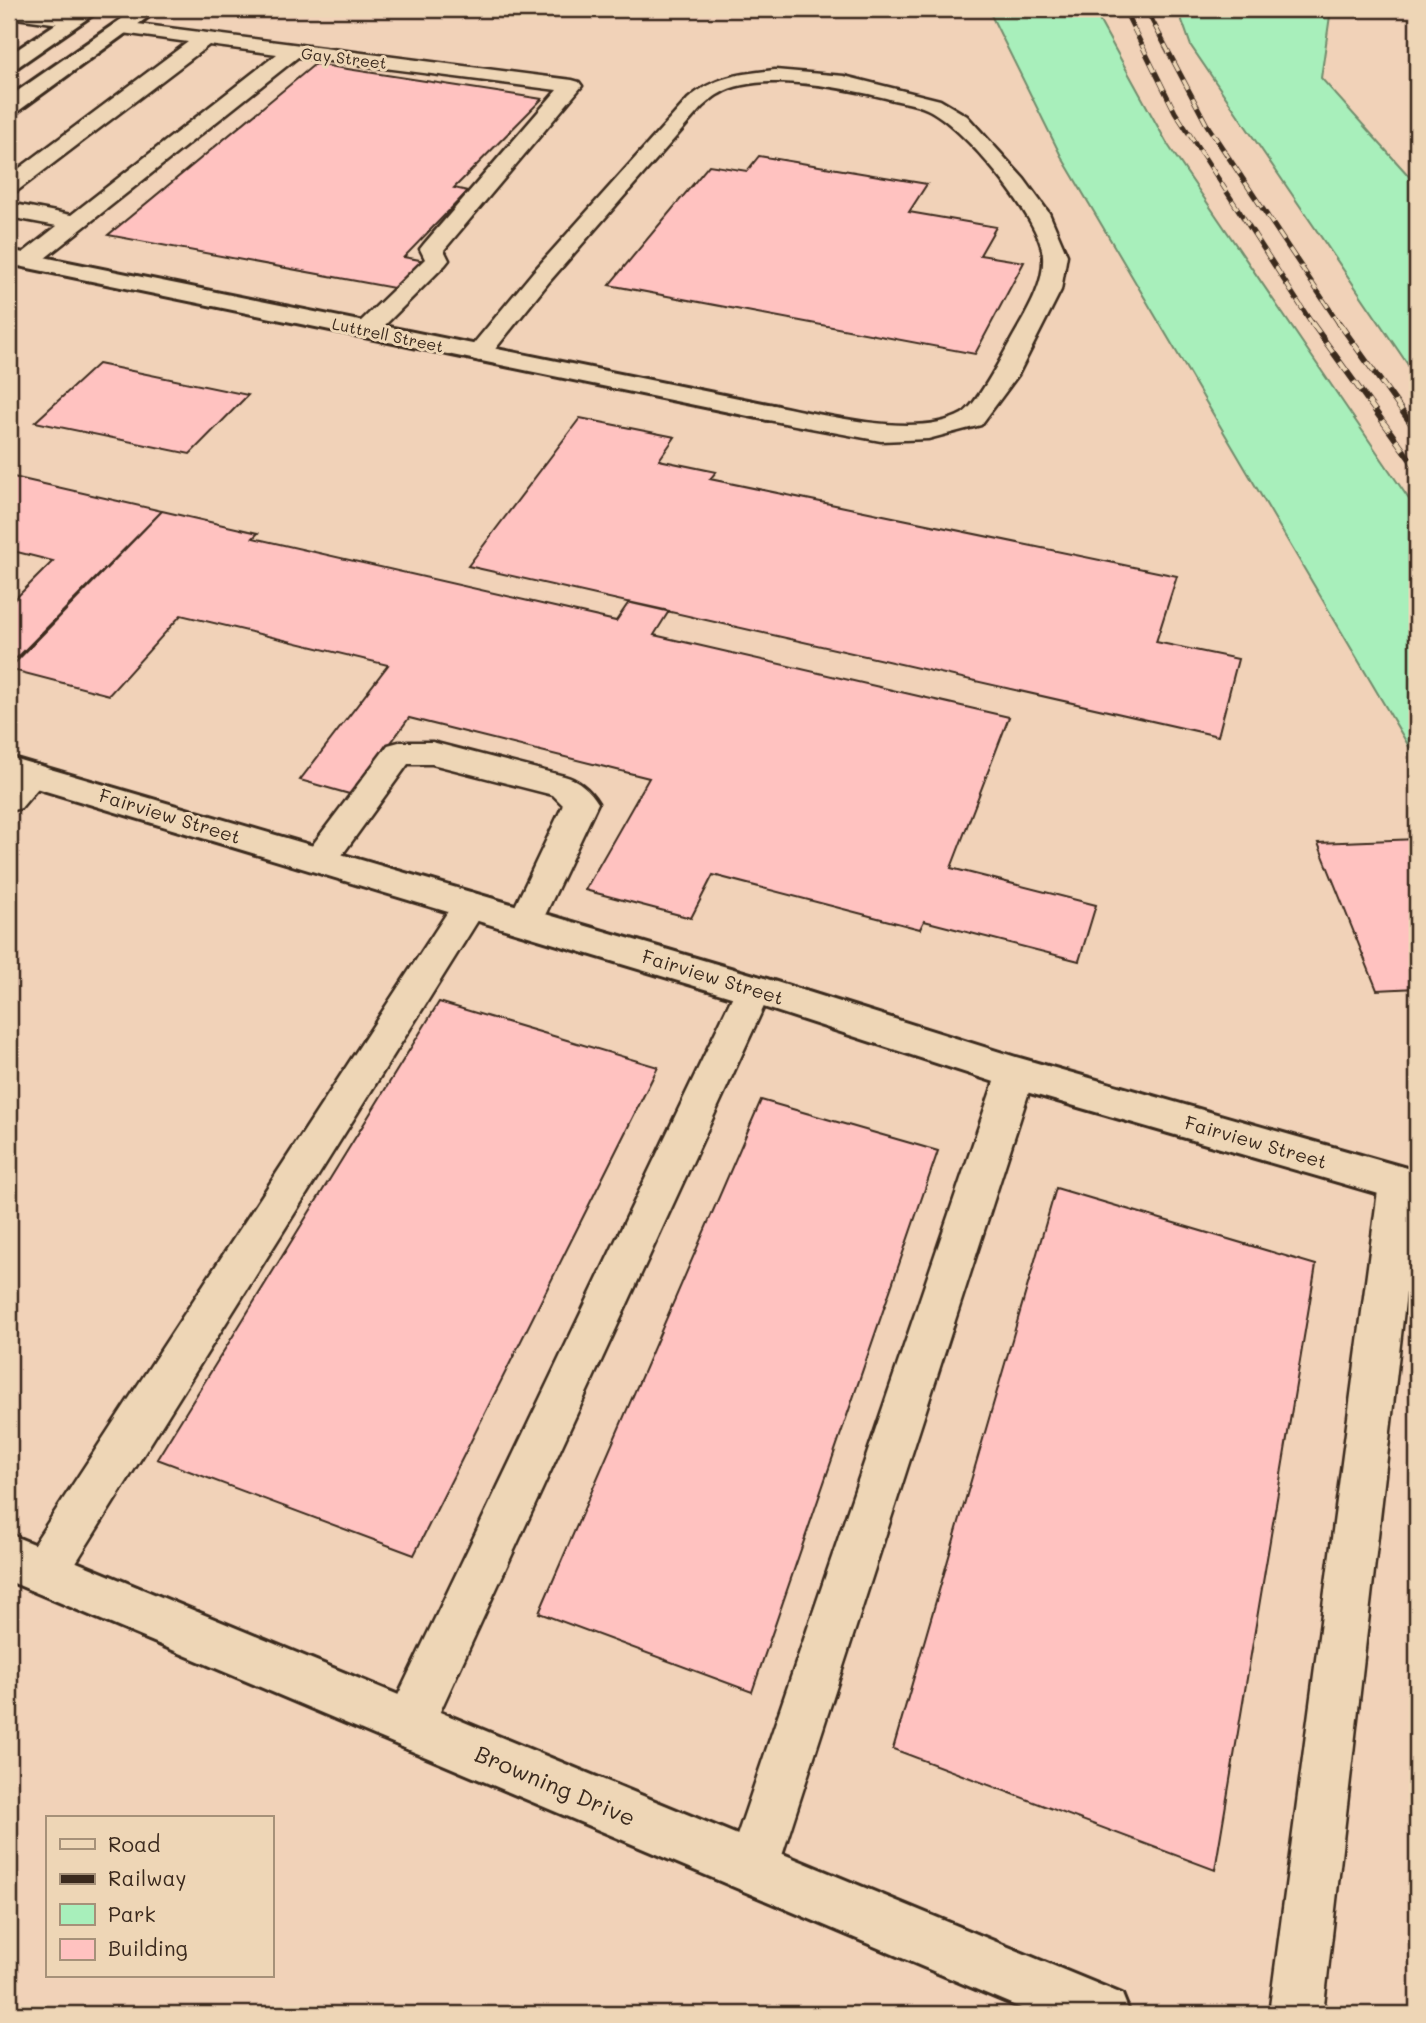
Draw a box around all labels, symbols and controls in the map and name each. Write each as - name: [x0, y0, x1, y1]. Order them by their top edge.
- street label: Gay Street: [300, 42, 388, 73]
- street label: Luttrell Street: [331, 312, 446, 357]
- street label: Fairview Street: [96, 782, 244, 849]
- street label: Fairview Street: [639, 943, 787, 1010]
- street label: Fairview Street: [1182, 1109, 1330, 1174]
- street label: Browning Drive: [471, 1738, 640, 1832]
- legend: [46, 1816, 273, 1978]
- text: Road: [108, 1830, 160, 1857]
- text: Railway: [108, 1864, 187, 1891]
- text: Park: [108, 1900, 156, 1927]
- text: Building: [108, 1934, 188, 1961]

